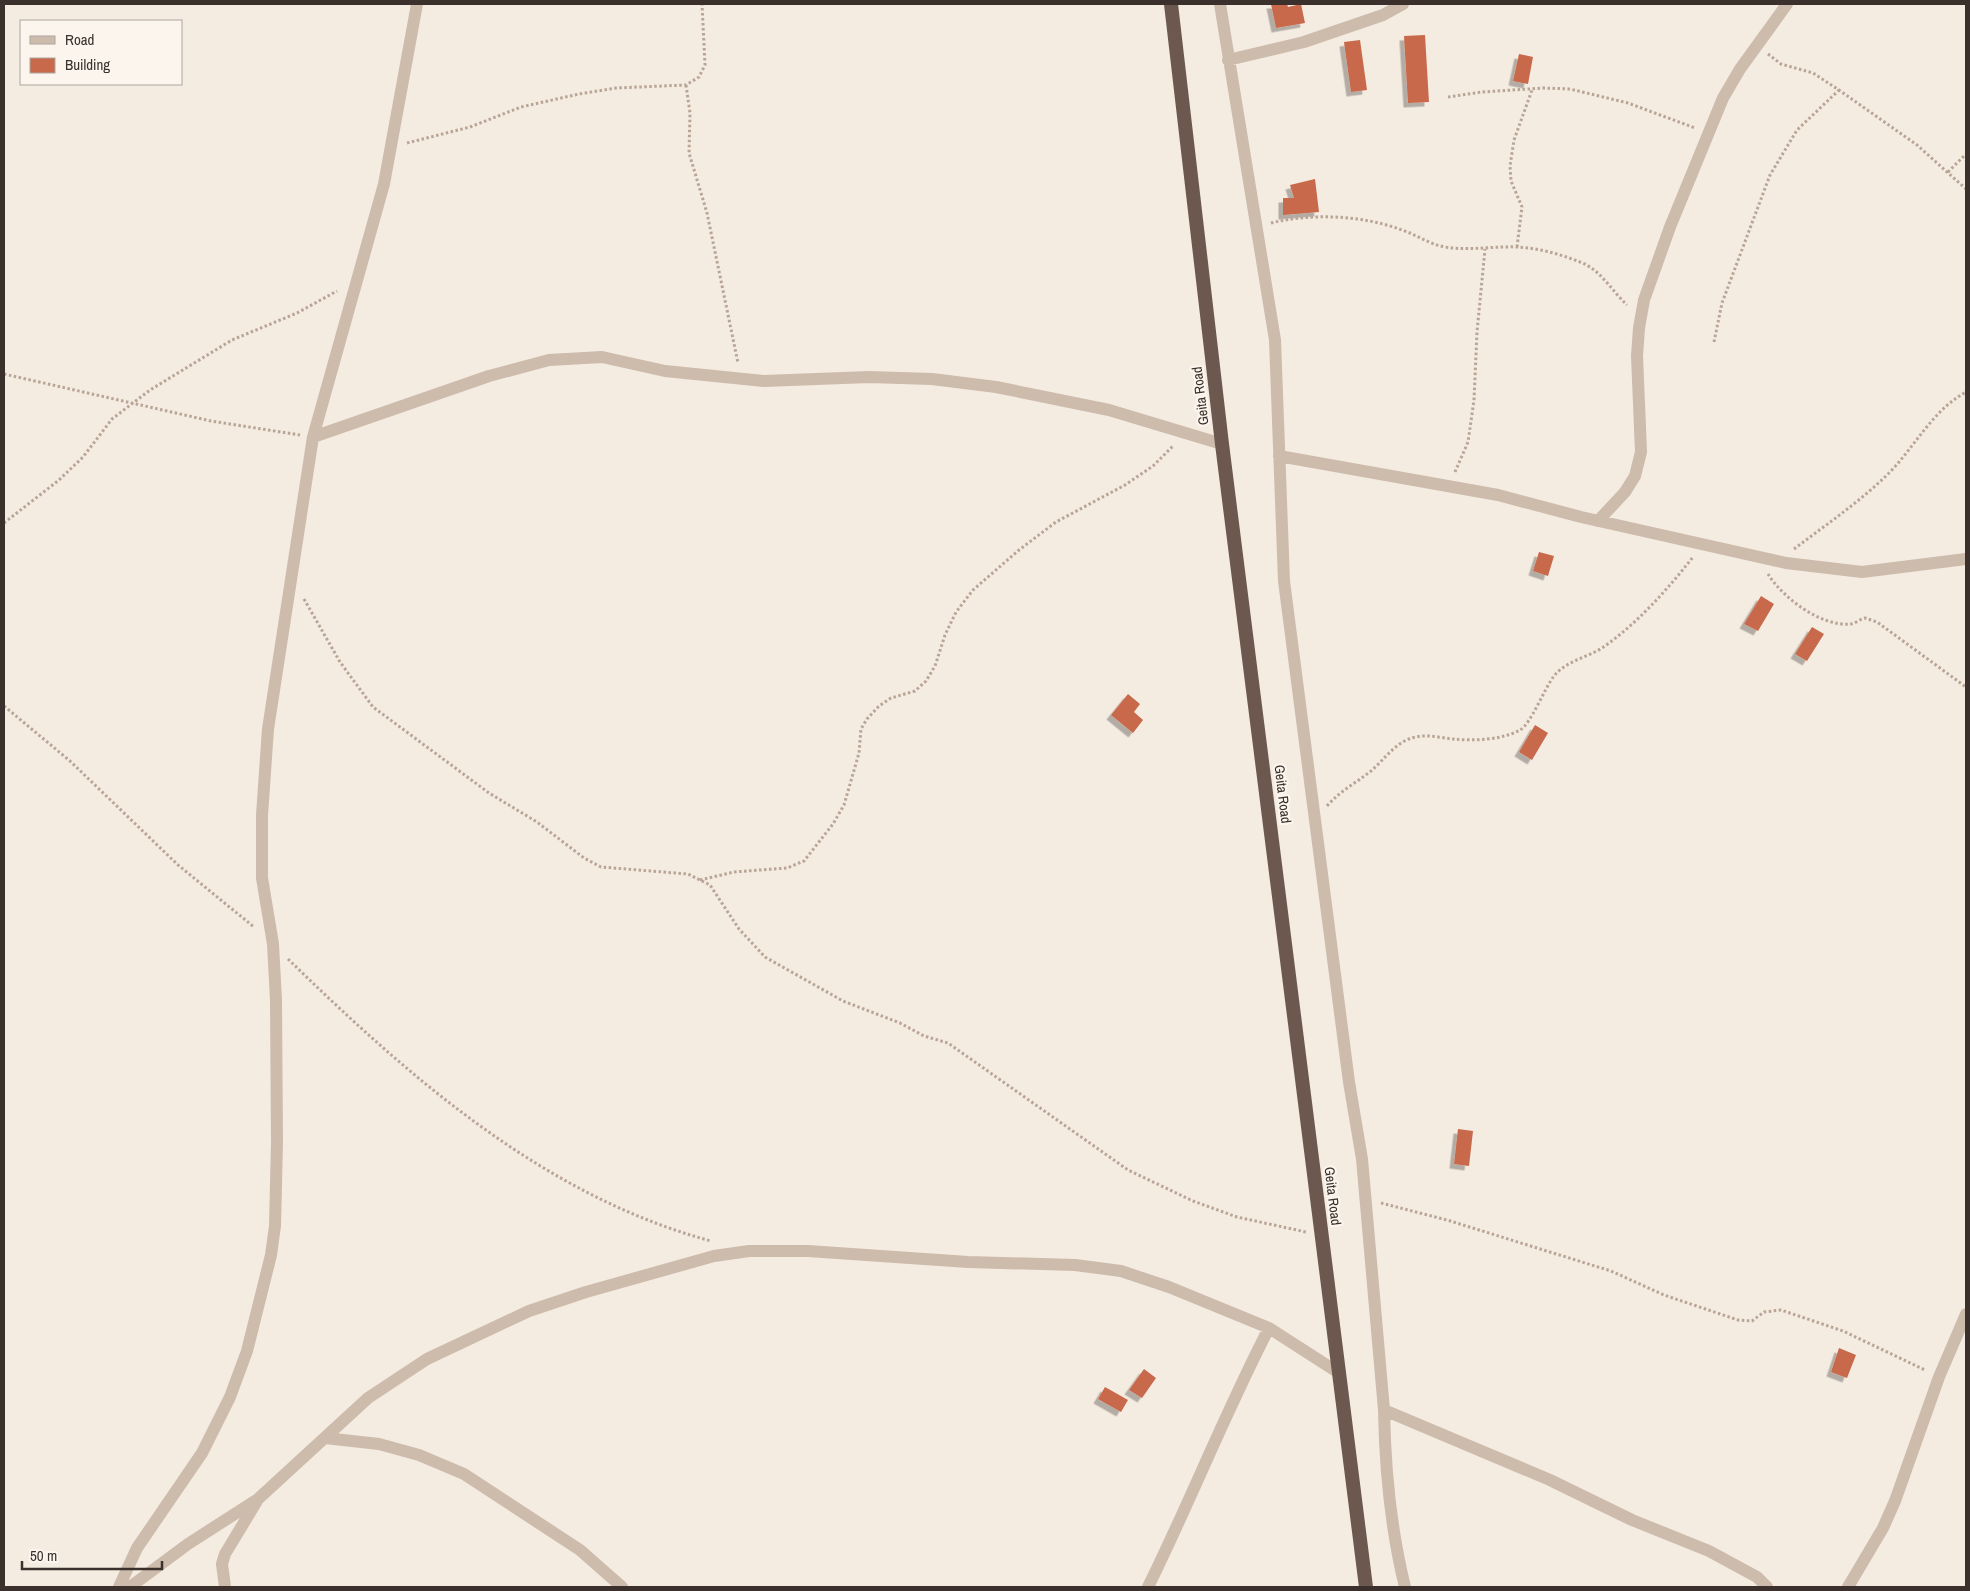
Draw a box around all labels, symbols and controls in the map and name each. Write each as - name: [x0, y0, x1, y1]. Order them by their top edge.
- legend: [20, 20, 182, 85]
- text: Road: [65, 29, 94, 50]
- text: Building: [65, 54, 110, 75]
- street label: Geita Road: [1187, 366, 1213, 426]
- street label: Geita Road: [1270, 764, 1296, 824]
- street label: Geita Road: [1320, 1166, 1346, 1226]
- scale bar: [22, 1538, 162, 1570]
- text: 50 m: [30, 1545, 57, 1566]

